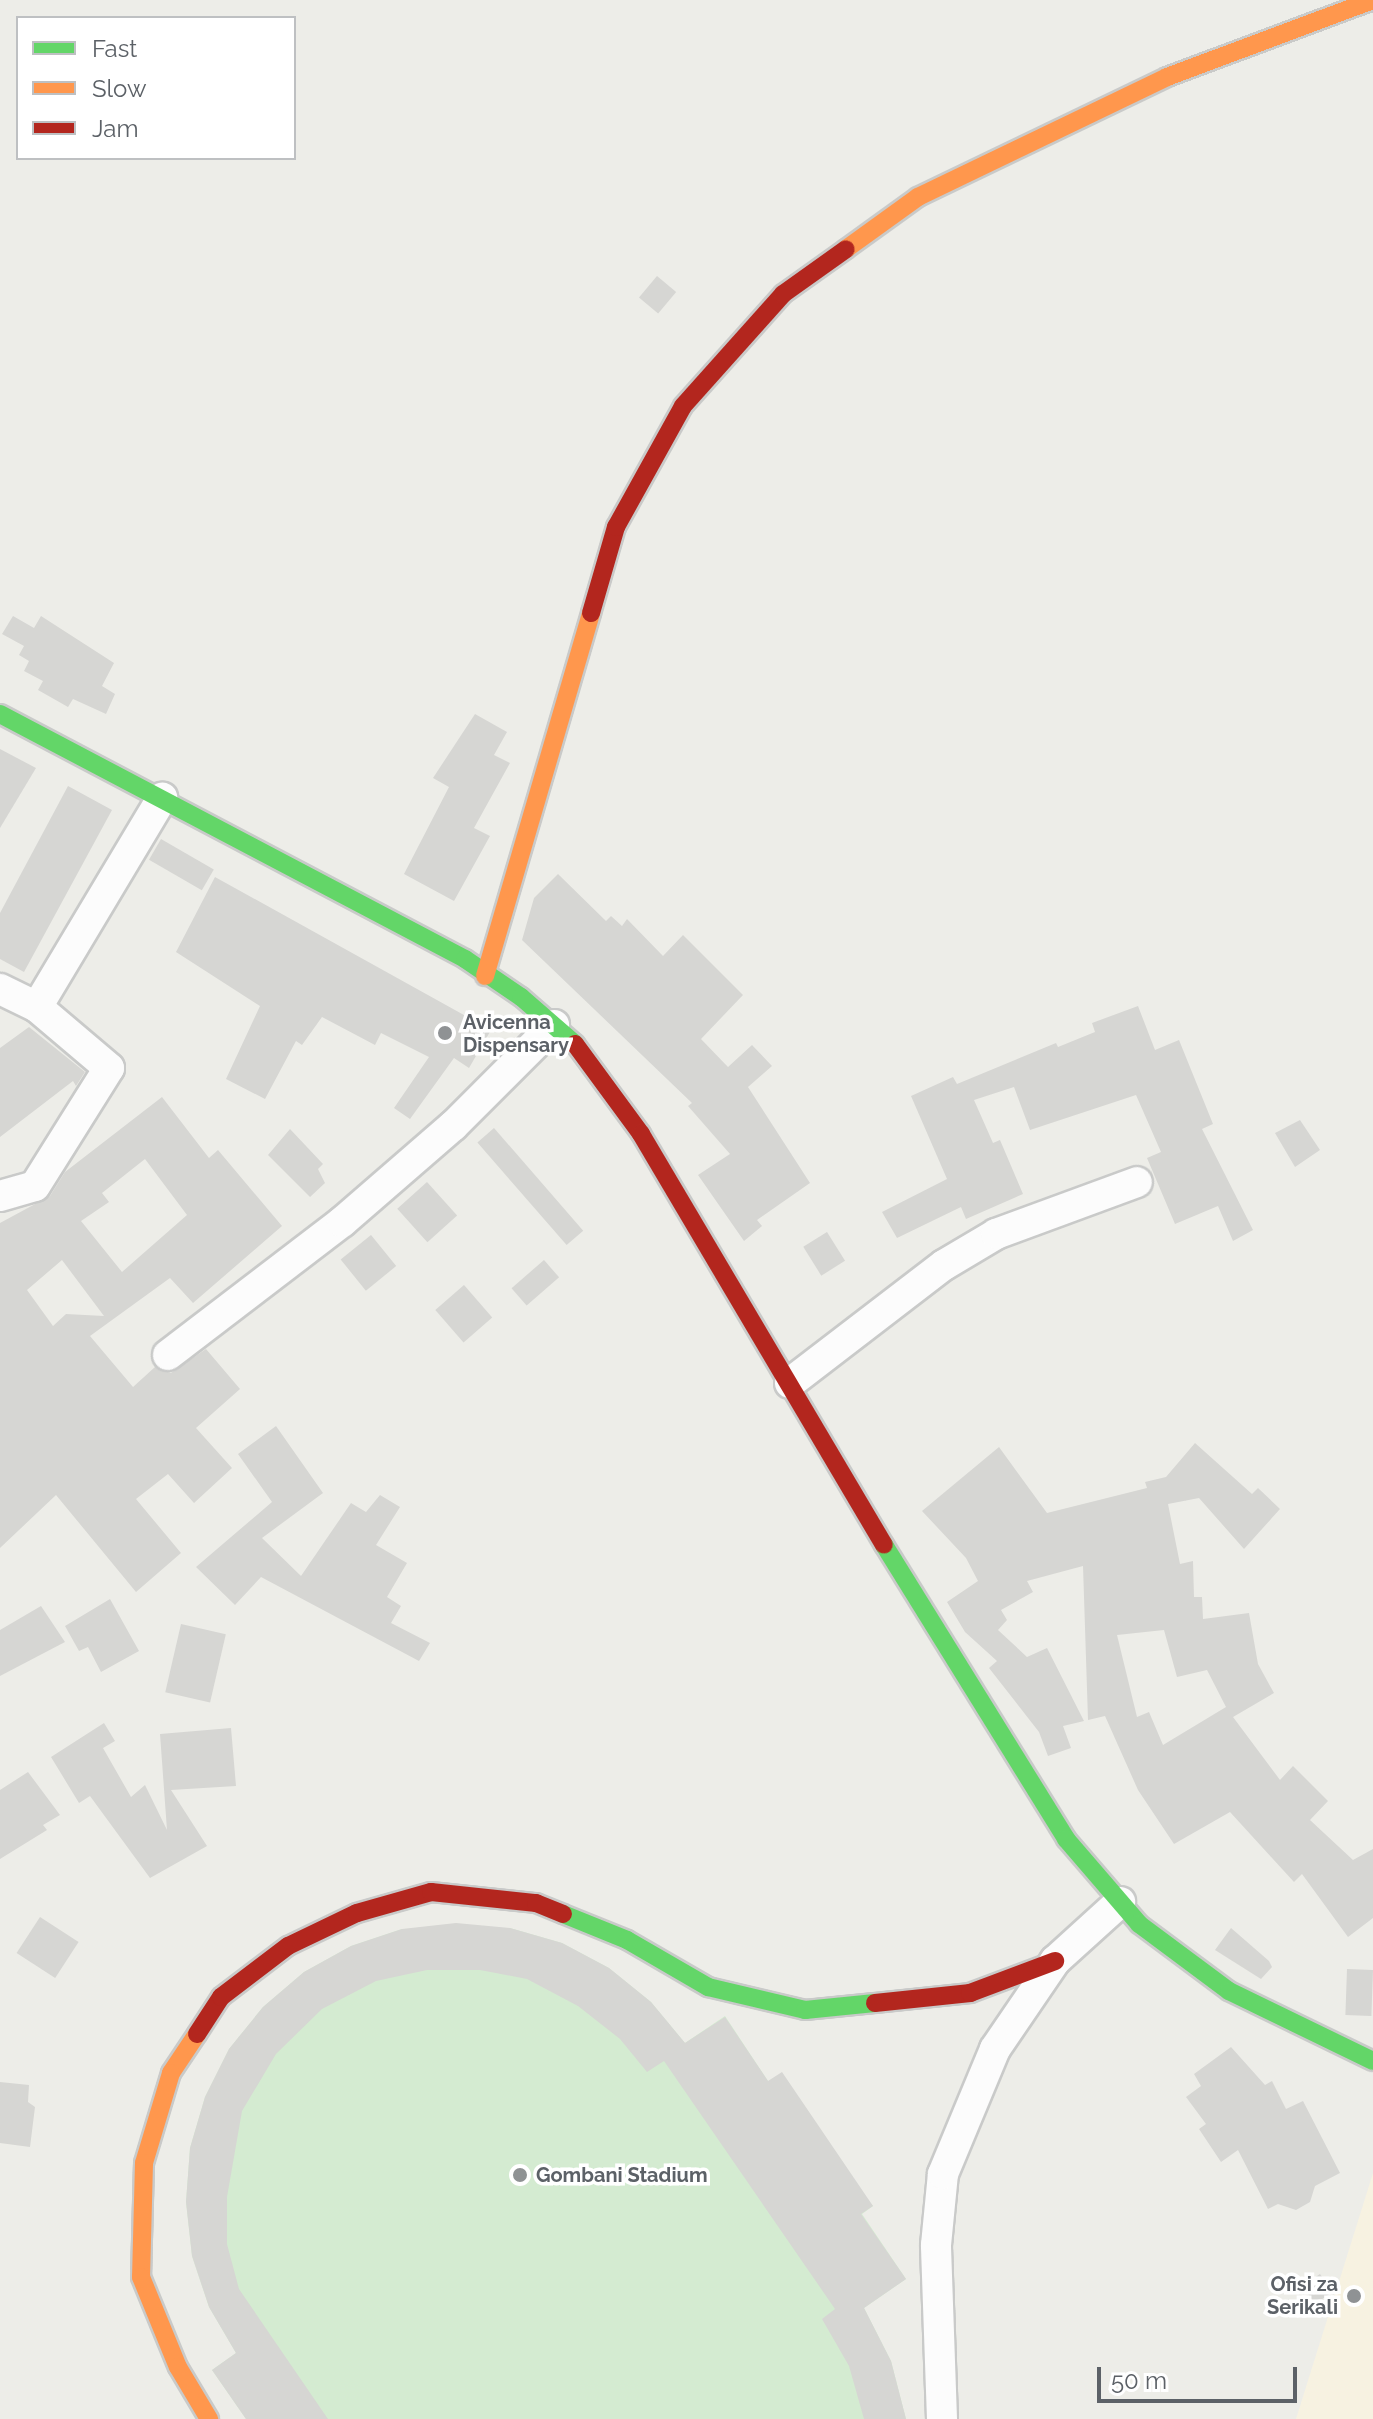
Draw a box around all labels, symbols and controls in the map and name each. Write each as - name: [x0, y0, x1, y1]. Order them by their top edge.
- legend: [16, 16, 296, 160]
- text: Fast: [92, 34, 137, 63]
- text: Slow: [92, 74, 146, 103]
- text: Jam: [92, 114, 138, 143]
- place label: Avicenna Dispensary: [463, 1010, 569, 1057]
- marker: Avicenna Dispensary: [434, 1022, 456, 1044]
- place label: Gombani Stadium: [536, 2163, 708, 2187]
- marker: Gombani Stadium: [511, 2166, 529, 2184]
- place label: Ofisi za Serikali: [1267, 2272, 1338, 2319]
- marker: Ofisi za Serikali: [1345, 2287, 1363, 2305]
- scale bar: [1101, 2351, 1301, 2401]
- text: 50 m: [1111, 2366, 1167, 2395]

